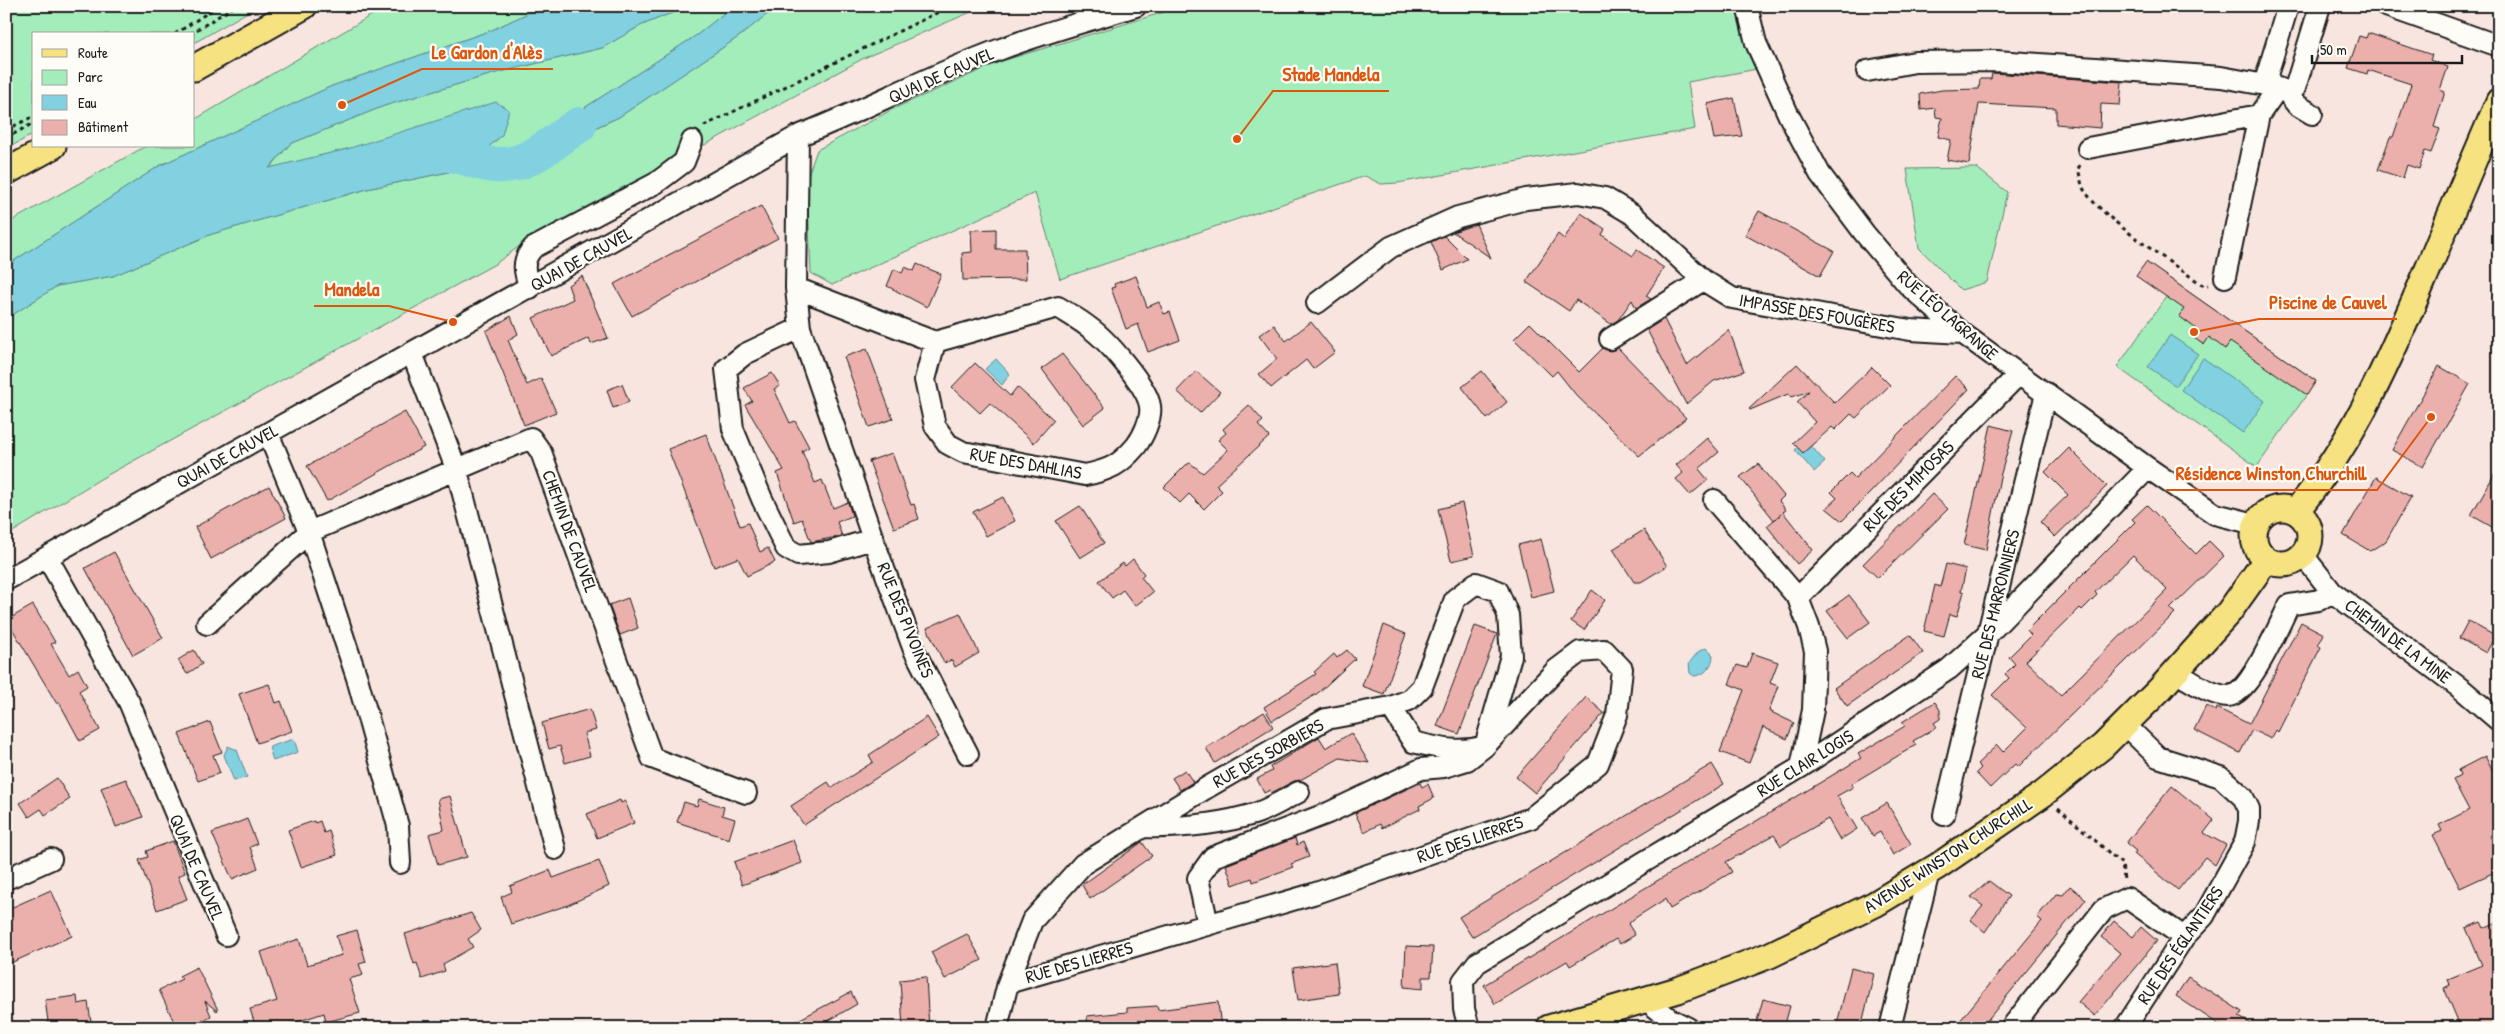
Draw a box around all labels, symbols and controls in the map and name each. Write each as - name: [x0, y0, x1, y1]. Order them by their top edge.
- legend: [32, 32, 195, 148]
- scale bar: [2312, 32, 2462, 64]
- callout: Le Gardon d'Alès: [422, 35, 553, 69]
- text: Le Gardon d'Alès: [432, 39, 543, 65]
- text: 50 m: [2320, 39, 2347, 60]
- street label: QUAI DE CAUVEL: [884, 41, 998, 109]
- text: Route: [78, 42, 108, 63]
- callout: Stade Mandela: [1273, 57, 1389, 91]
- text: Stade Mandela: [1283, 61, 1380, 87]
- text: Parc: [78, 66, 103, 87]
- text: Eau: [78, 92, 97, 113]
- text: Bâtiment: [78, 116, 129, 137]
- street label: QUAI DE CAUVEL: [526, 221, 637, 297]
- street label: RUE LÉO LAGRANGE: [1892, 264, 2004, 366]
- callout: Mandela: [314, 272, 389, 306]
- text: Mandela: [325, 276, 380, 302]
- callout: Piscine de Cauvel: [2259, 285, 2397, 319]
- street label: IMPASSE DES FOUGÈRES: [1737, 287, 1897, 339]
- text: Piscine de Cauvel: [2269, 289, 2388, 315]
- street label: QUAI DE CAUVEL: [172, 418, 283, 494]
- street label: RUE DES MIMOSAS: [1857, 435, 1959, 537]
- street label: RUE DES DAHLIAS: [968, 441, 1084, 485]
- callout: Résidence Winston Churchill: [2166, 456, 2377, 490]
- text: Résidence Winston Churchill: [2176, 460, 2367, 486]
- street label: CHEMIN DE CAUVEL: [536, 466, 604, 596]
- street label: RUE DES MARRONNIERS: [1964, 527, 2026, 681]
- street label: RUE DES PIVOINES: [872, 559, 940, 681]
- street label: CHEMIN DE LA MINE: [2340, 593, 2457, 689]
- street label: RUE DES SORBIERS: [1208, 712, 1328, 794]
- street label: RUE CLAIR LOGIS: [1752, 723, 1858, 803]
- street label: AVENUE WINSTON CHURCHILL: [1859, 791, 2037, 919]
- street label: RUE DES LIERRES: [1414, 809, 1526, 869]
- street label: QUAI DE CAUVEL: [163, 810, 231, 924]
- street label: RUE DES ÉGLANTIERS: [2131, 881, 2229, 1009]
- street label: RUE DES LIERRES: [1022, 935, 1136, 989]

